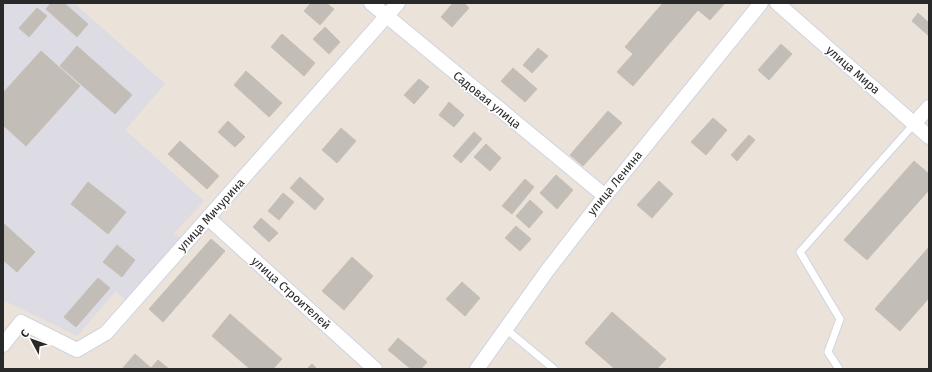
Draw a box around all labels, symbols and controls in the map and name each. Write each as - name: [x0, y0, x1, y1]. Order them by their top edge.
- street label: улица Мира: [823, 43, 883, 97]
- street label: Садовая улица: [450, 68, 524, 132]
- street label: улица Ленина: [585, 148, 645, 218]
- street label: улица Мичурина: [174, 176, 248, 254]
- street label: улица Строителей: [249, 254, 333, 332]
- north arrow: [12, 320, 52, 360]
- text: С: [18, 327, 32, 340]

